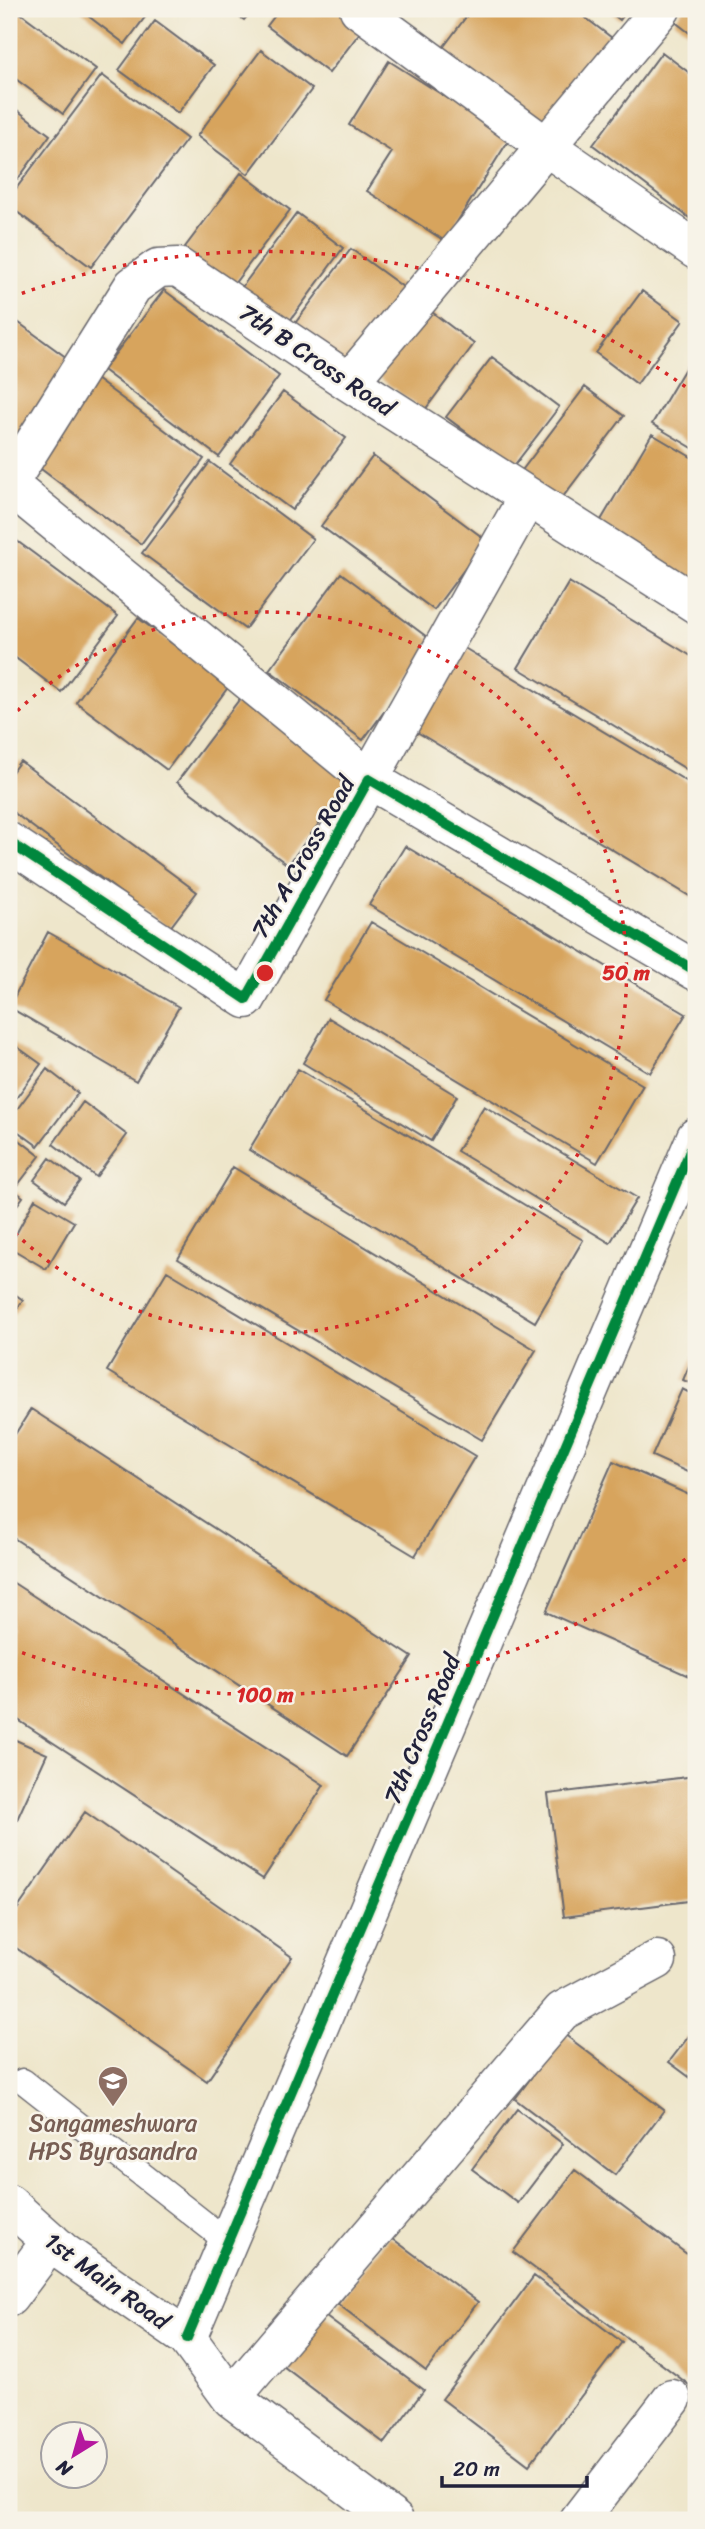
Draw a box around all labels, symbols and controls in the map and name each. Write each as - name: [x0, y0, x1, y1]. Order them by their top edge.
- street label: 7th B Cross Road: [230, 292, 405, 429]
- street label: 7th A Cross Road: [239, 767, 367, 946]
- text: 50 m: [602, 954, 651, 992]
- centre of rings: [253, 961, 277, 985]
- street label: 7th Cross Road: [371, 1646, 473, 1811]
- text: 100 m: [236, 1676, 294, 1714]
- school or university icon: Sangameshwara HPS Byrasandra: [96, 2064, 130, 2108]
- place label: Sangameshwara HPS Byrasandra: [29, 2102, 198, 2172]
- street label: 1st Main Road: [35, 2221, 181, 2342]
- north arrow: [38, 2420, 108, 2490]
- scale bar: [442, 2445, 588, 2489]
- text: 20 m: [453, 2450, 500, 2488]
- text: N: [48, 2451, 80, 2486]

